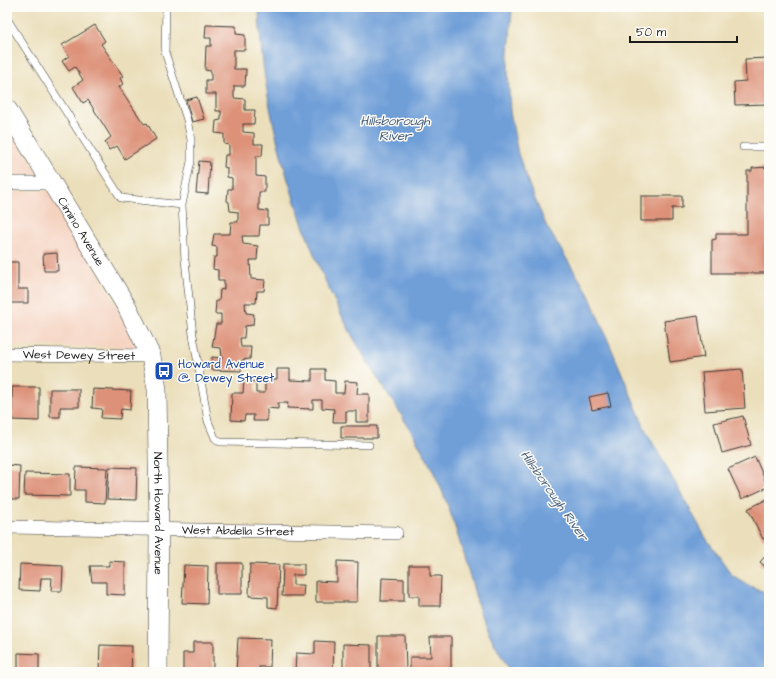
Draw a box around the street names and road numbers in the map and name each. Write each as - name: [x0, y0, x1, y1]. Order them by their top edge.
- street label: Cimino Avenue: [53, 194, 108, 270]
- street label: West Dewey Street: [23, 346, 135, 365]
- street label: North Howard Avenue: [149, 452, 167, 575]
- street label: West Abdella Street: [182, 522, 294, 540]

